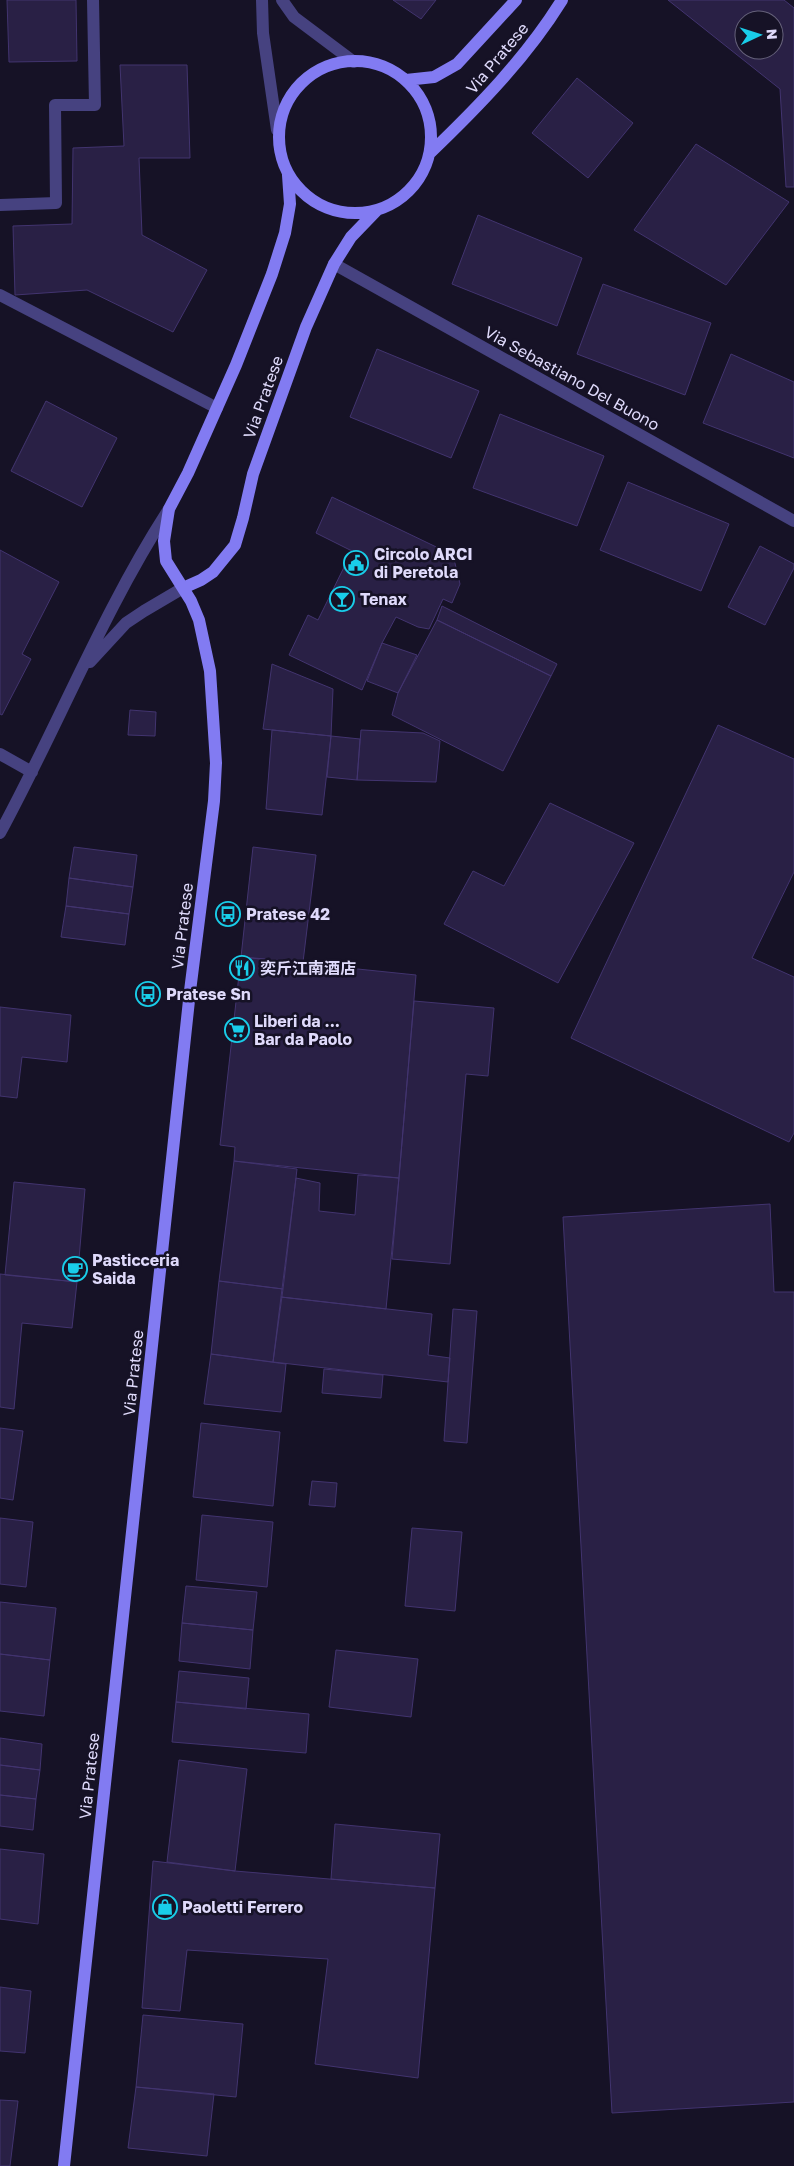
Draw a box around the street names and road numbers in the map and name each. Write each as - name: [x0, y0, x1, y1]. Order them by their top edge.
- street label: Via Pratese: [461, 18, 533, 98]
- street label: Via Sebastiano Del Buono: [481, 321, 663, 435]
- street label: Via Pratese: [239, 353, 287, 441]
- street label: Via Pratese: [167, 882, 197, 970]
- street label: Via Pratese: [119, 1329, 147, 1417]
- street label: Via Pratese: [75, 1732, 103, 1820]

